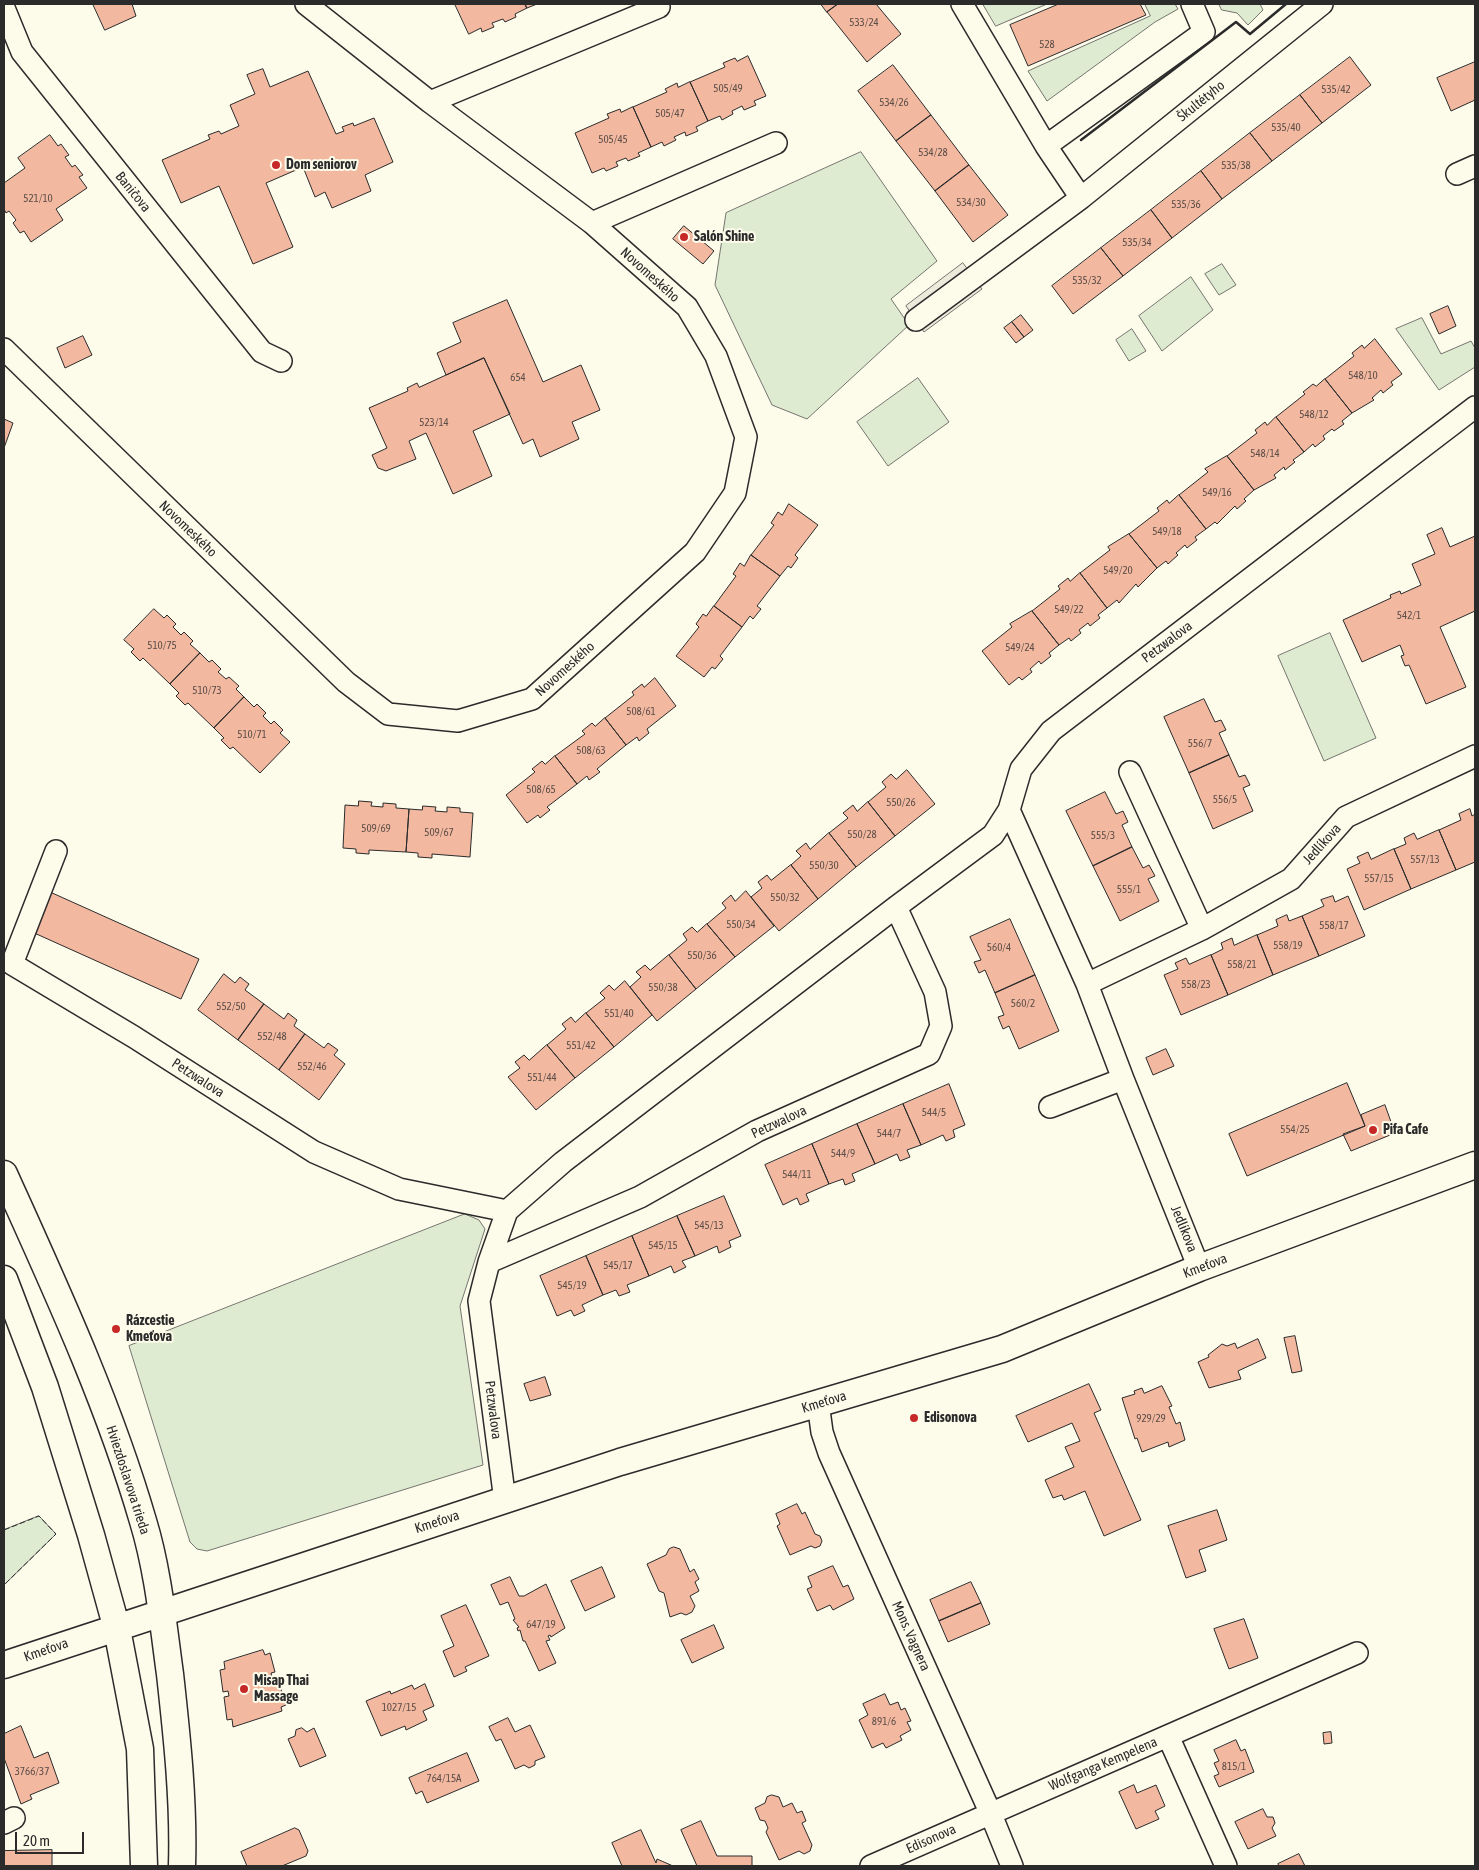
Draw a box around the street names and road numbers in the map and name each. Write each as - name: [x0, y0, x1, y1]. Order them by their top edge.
- street label: Škultétyho: [1174, 77, 1228, 125]
- street label: Baničova: [112, 168, 154, 216]
- street label: Novomeského: [617, 244, 683, 306]
- street label: Novomeského: [156, 497, 220, 561]
- street label: Petzwalova: [1138, 618, 1196, 666]
- street label: Novomeského: [532, 638, 598, 700]
- street label: Jedlíkova: [1299, 820, 1345, 868]
- street label: Petzwalova: [169, 1055, 227, 1101]
- street label: Petzwalova: [749, 1102, 809, 1142]
- street label: Jedlíkova: [1167, 1203, 1201, 1255]
- street label: Kmeťova: [1181, 1250, 1229, 1282]
- street label: Petzwalova: [481, 1380, 505, 1440]
- street label: Kmeťova: [800, 1387, 848, 1417]
- street label: Hviezdoslavova trieda: [102, 1423, 154, 1537]
- street label: Kmeťova: [413, 1507, 461, 1537]
- street label: Mons. Vagnera: [888, 1599, 934, 1673]
- street label: Kmeťova: [22, 1635, 70, 1665]
- street label: Wolfganga Kempelena: [1046, 1734, 1160, 1794]
- street label: Edisonova: [904, 1821, 958, 1857]

